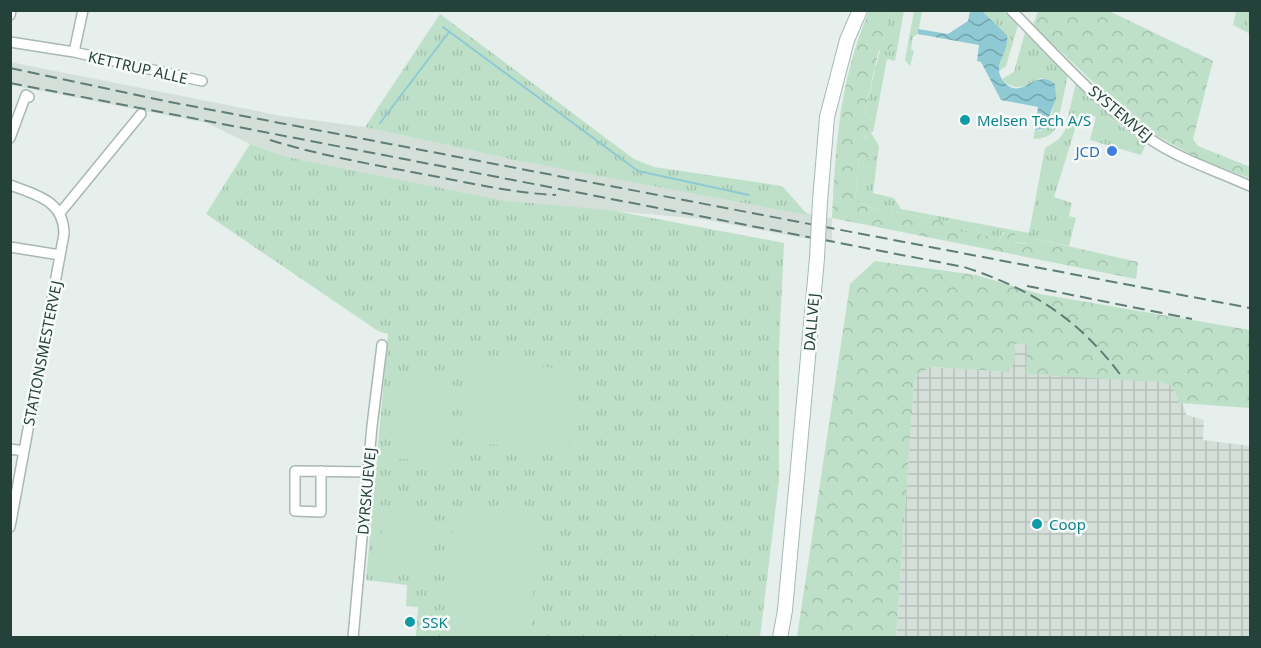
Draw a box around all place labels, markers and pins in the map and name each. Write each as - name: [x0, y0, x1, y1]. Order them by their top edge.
- place label: Melsen Tech A/S: [977, 110, 1091, 130]
- marker: Melsen Tech A/S: [958, 113, 972, 127]
- place label: JCD: [1073, 141, 1100, 161]
- marker: JCD: [1105, 144, 1119, 158]
- place label: Coop: [1049, 514, 1086, 534]
- marker: Coop: [1030, 517, 1044, 531]
- place label: SSK: [422, 612, 448, 632]
- marker: SSK: [403, 615, 417, 629]

